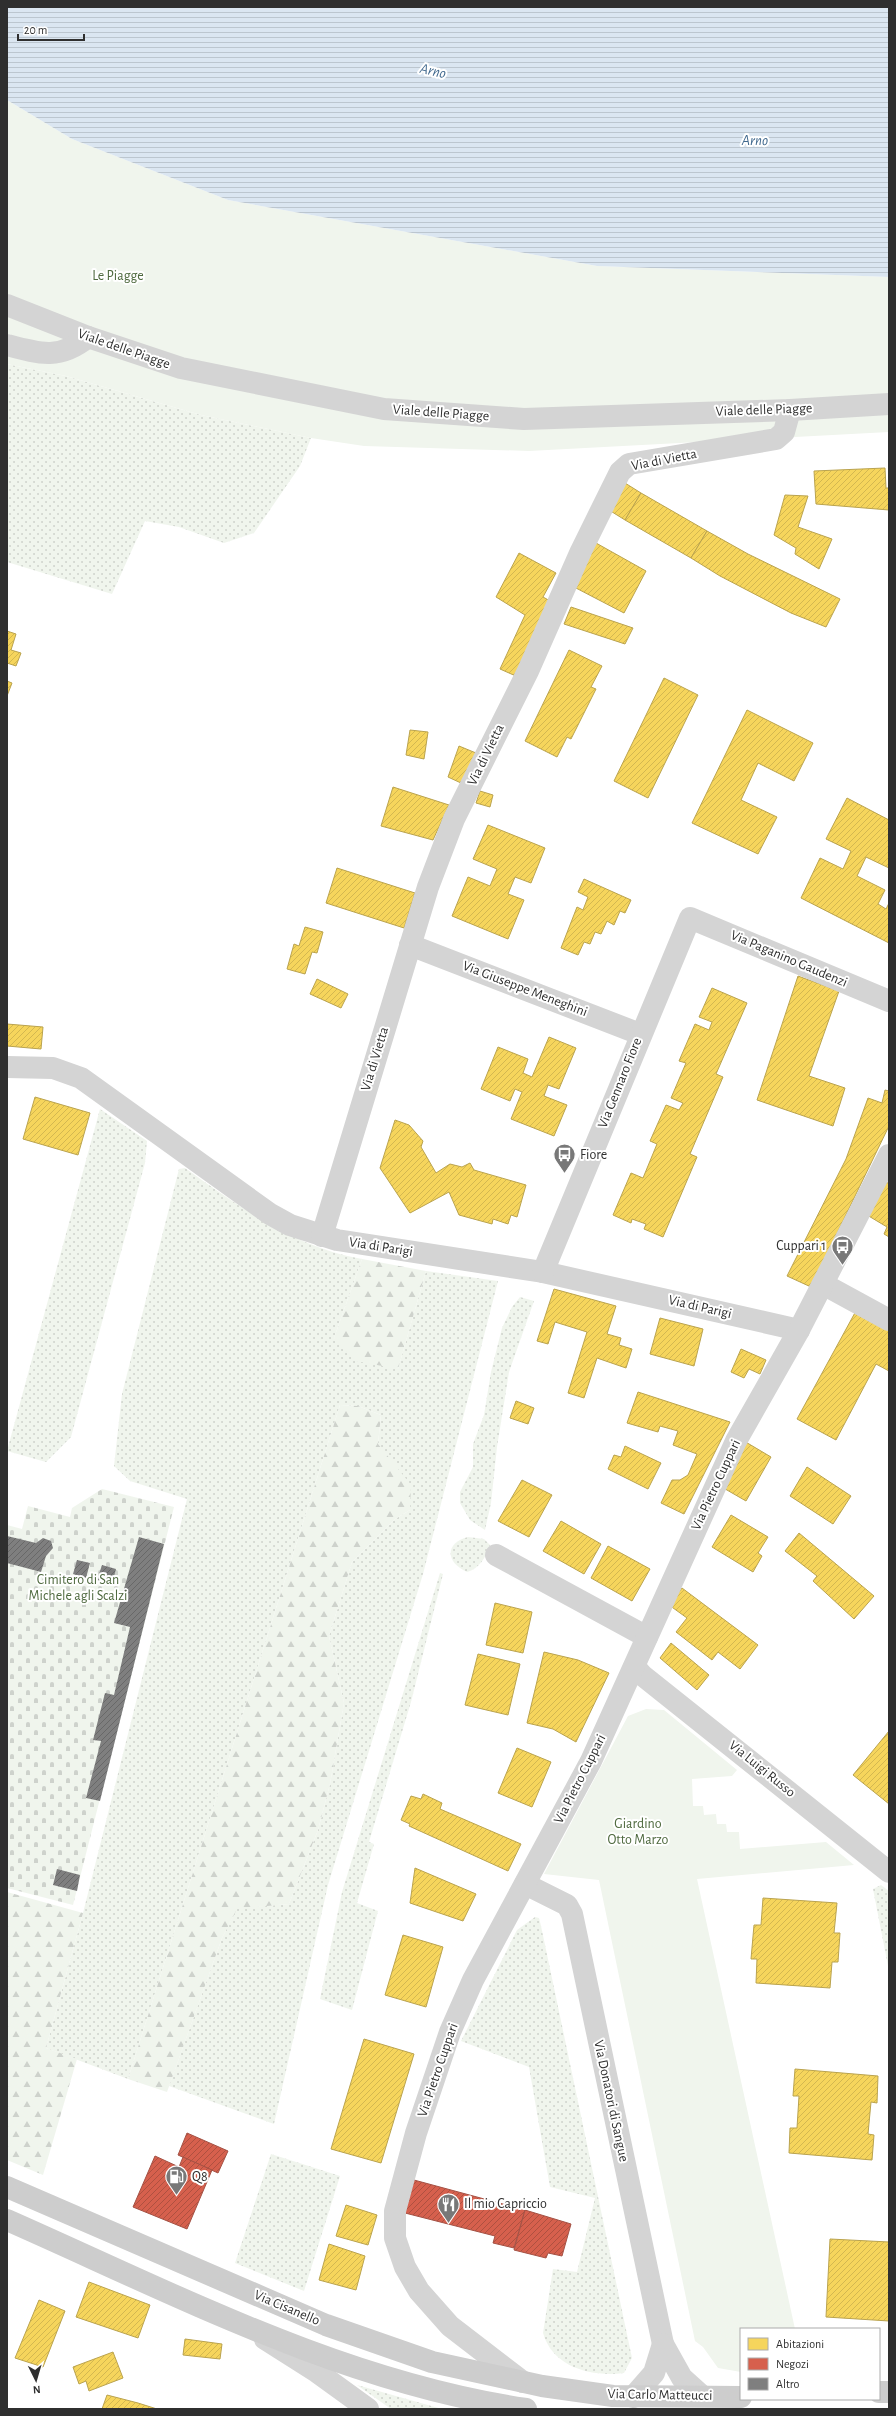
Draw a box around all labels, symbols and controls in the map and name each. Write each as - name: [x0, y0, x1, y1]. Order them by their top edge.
- scale bar: [18, 16, 84, 42]
- text: 20 m: [24, 24, 47, 36]
- water label: Arno: [418, 61, 447, 81]
- water label: Arno: [741, 133, 768, 148]
- park label: Le Piagge: [92, 269, 144, 283]
- street label: Viale delle Piagge: [76, 327, 172, 371]
- street label: Viale delle Piagge: [715, 401, 813, 419]
- street label: Viale delle Piagge: [392, 403, 490, 423]
- street label: Via di Vietta: [630, 447, 698, 473]
- street label: Via di Vietta: [465, 722, 507, 788]
- street label: Via Paganino Gaudenzi: [729, 928, 849, 990]
- street label: Via Giuseppe Meneghini: [461, 959, 589, 1019]
- street label: Via di Vietta: [359, 1025, 392, 1093]
- street label: Via Gennaro Fiore: [596, 1036, 644, 1130]
- bus stop icon: Fiore: [551, 1142, 577, 1175]
- place label: Fiore: [580, 1148, 607, 1162]
- bus stop icon: Cuppari 1: [829, 1233, 855, 1266]
- street label: Via di Parigi: [348, 1235, 414, 1259]
- place label: Cuppari 1: [776, 1239, 826, 1253]
- street label: Via di Parigi: [667, 1293, 733, 1321]
- street label: Via Pietro Cuppari: [689, 1438, 743, 1532]
- park label: Cimitero di San Michele agli Scalzi: [29, 1573, 127, 1603]
- street label: Via Pietro Cuppari: [551, 1732, 609, 1826]
- street label: Via Luigi Russo: [726, 1738, 798, 1800]
- park label: Giardino Otto Marzo: [607, 1817, 669, 1847]
- street label: Via Pietro Cuppari: [415, 2021, 461, 2119]
- street label: Via Donatori di Sangue: [591, 2039, 631, 2163]
- fuel station icon: Q8: [163, 2164, 189, 2197]
- place label: Q8: [192, 2170, 208, 2184]
- restaurant icon: Il mio Capriccio: [435, 2191, 461, 2224]
- place label: Il mio Capriccio: [464, 2197, 547, 2211]
- street label: Via Cisanello: [252, 2288, 322, 2328]
- legend: [740, 2328, 880, 2400]
- text: Abitazioni: [776, 2338, 824, 2350]
- text: Negozi: [776, 2358, 809, 2370]
- north arrow: [16, 2360, 56, 2400]
- text: Altro: [776, 2378, 800, 2390]
- text: N: [33, 2384, 41, 2395]
- street label: Via Carlo Matteucci: [608, 2387, 712, 2403]

